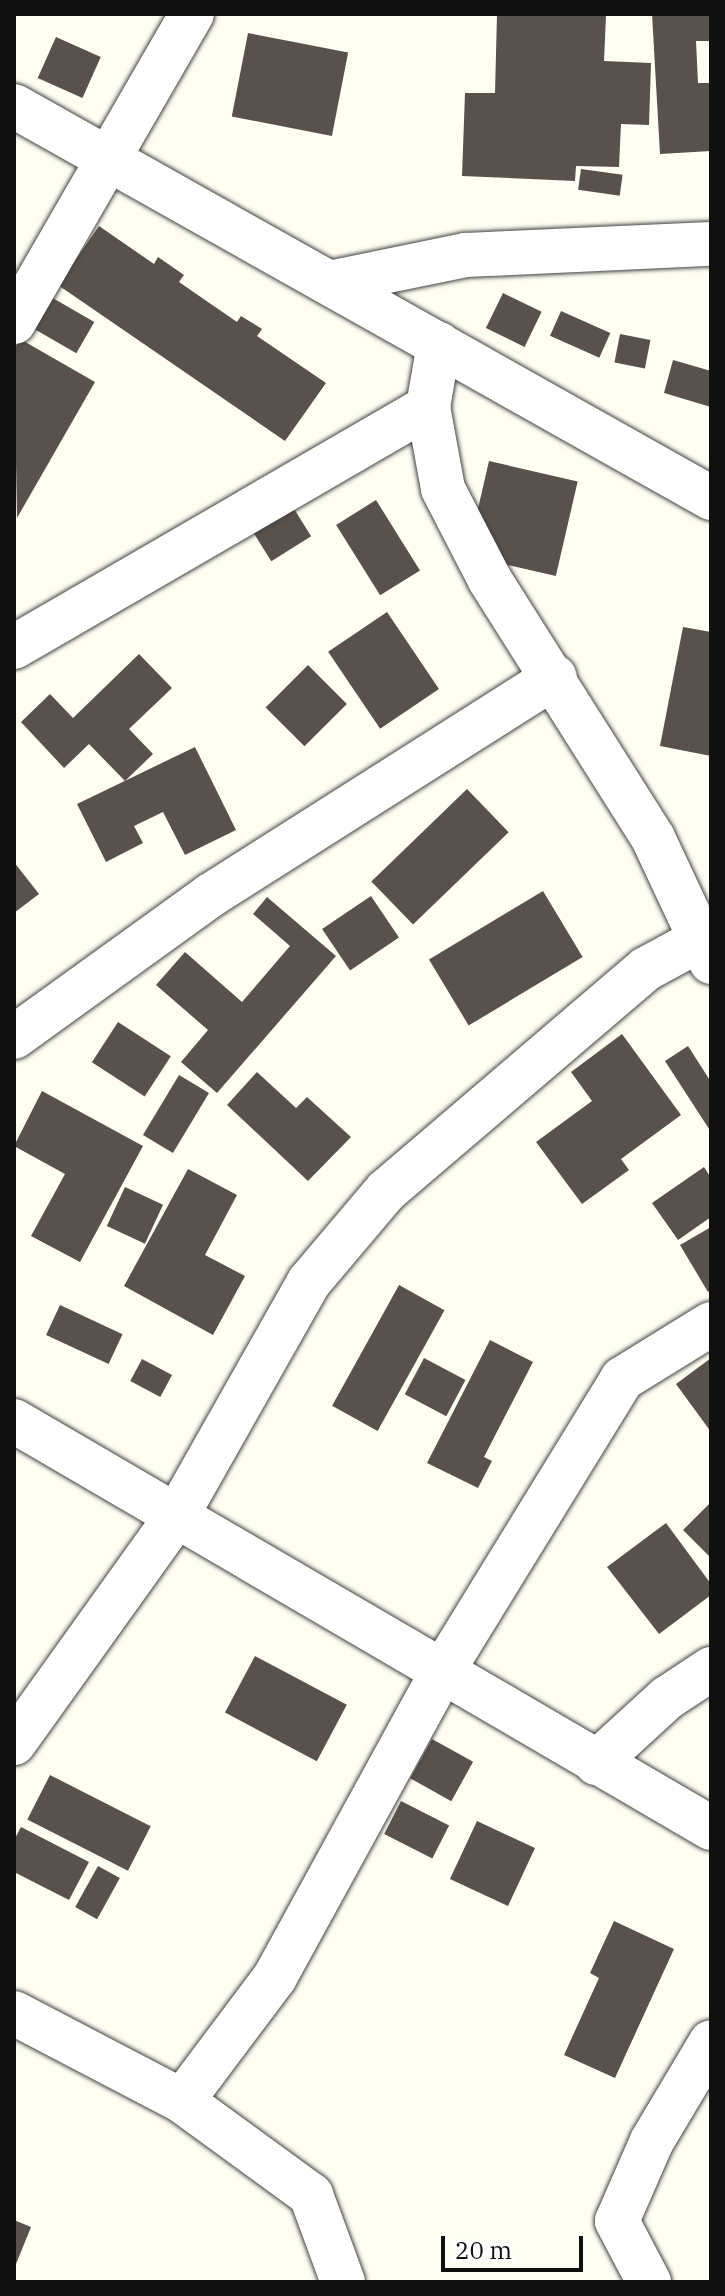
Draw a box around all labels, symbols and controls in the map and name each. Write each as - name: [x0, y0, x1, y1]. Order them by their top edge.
- scale bar: [445, 2220, 587, 2270]
- text: 20 m: [455, 2234, 512, 2266]

